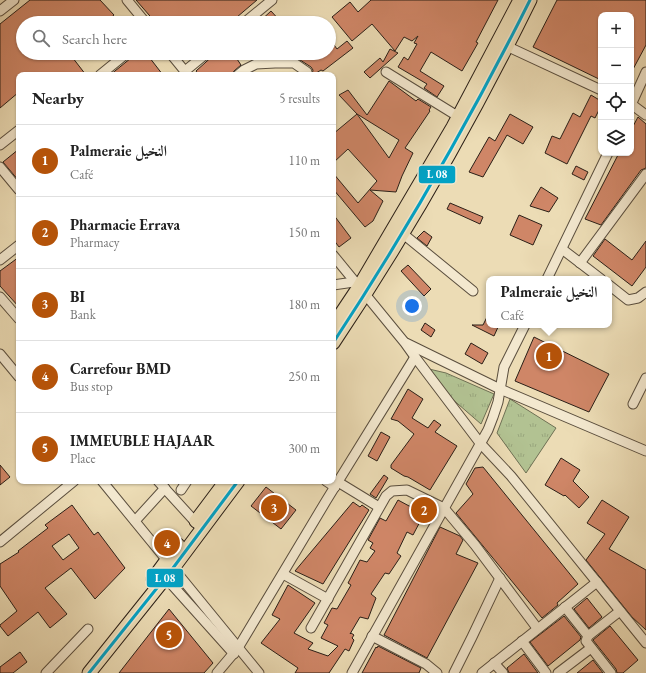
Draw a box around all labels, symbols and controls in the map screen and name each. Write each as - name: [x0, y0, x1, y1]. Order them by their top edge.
- map controls: [598, 12, 634, 156]
- button: +: [598, 12, 634, 48]
- search box: [16, 16, 336, 60]
- icon: search: [30, 27, 52, 49]
- text: Search here: [62, 29, 127, 48]
- button: −: [598, 48, 634, 84]
- button: locate: [598, 84, 634, 120]
- text: Nearby: [32, 87, 84, 109]
- text: 5 results: [279, 90, 320, 107]
- button: layers: [598, 120, 634, 156]
- text: Palmeraie النخيل: [70, 141, 167, 160]
- text: 1: [42, 152, 48, 169]
- text: 110 m: [289, 152, 320, 169]
- line badge: L 08: [418, 165, 456, 184]
- text: Café: [70, 166, 93, 183]
- text: L 08: [427, 167, 448, 181]
- text: Pharmacie Errava: [70, 215, 180, 234]
- text: 2: [42, 224, 48, 241]
- text: 150 m: [289, 224, 320, 241]
- text: Pharmacy: [70, 234, 119, 251]
- popup: [486, 276, 612, 328]
- text: Palmeraie النخيل: [501, 282, 597, 301]
- text: BI: [70, 287, 85, 306]
- text: 3: [42, 296, 48, 313]
- text: 180 m: [289, 296, 320, 313]
- your location: [402, 296, 422, 316]
- text: Bank: [70, 306, 96, 323]
- text: Café: [501, 307, 524, 324]
- pin: 1: [536, 341, 562, 371]
- text: Carrefour BMD: [70, 359, 171, 378]
- text: 4: [42, 368, 48, 385]
- text: 250 m: [289, 368, 320, 385]
- text: Bus stop: [70, 378, 113, 395]
- text: IMMEUBLE HAJAAR: [70, 431, 214, 450]
- text: 5: [42, 440, 48, 457]
- text: 300 m: [289, 440, 320, 457]
- text: Place: [70, 450, 96, 467]
- pin: 3: [261, 493, 287, 523]
- pin: 2: [411, 495, 437, 525]
- pin: 4: [154, 528, 180, 558]
- line badge: L 08: [146, 568, 184, 588]
- text: L 08: [155, 571, 176, 585]
- pin: 5: [156, 620, 182, 650]

